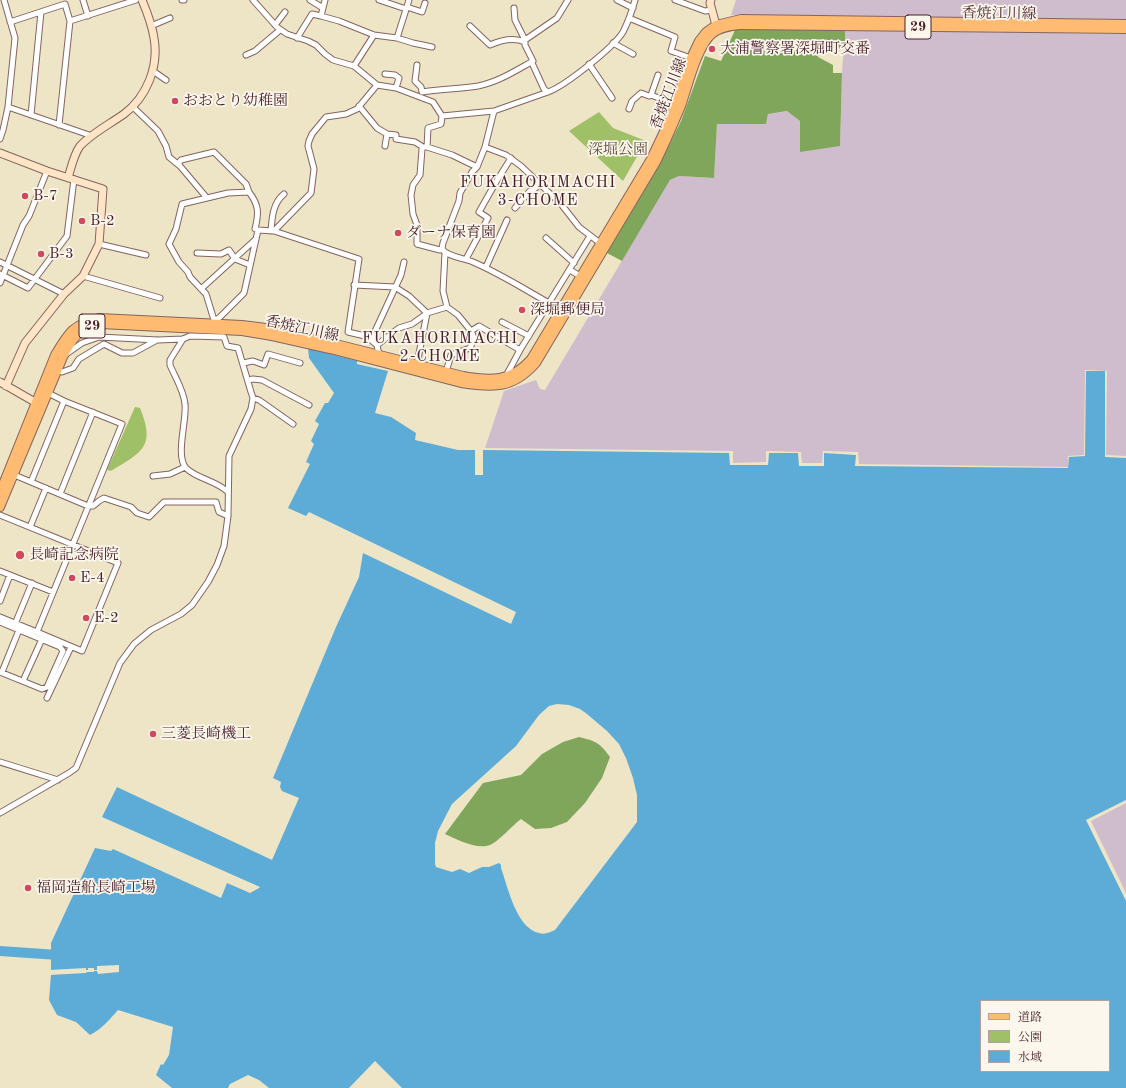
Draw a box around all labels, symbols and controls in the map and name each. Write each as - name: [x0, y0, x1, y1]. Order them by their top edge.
- street label: 香焼江川線: [961, 4, 1037, 24]
- road number: 29: [905, 15, 931, 39]
- place label: 大浦警察署深堀町交番: [720, 40, 870, 58]
- marker: 大浦警察署深堀町交番: [707, 44, 717, 54]
- street label: 香焼江川線: [647, 56, 691, 132]
- place label: おおとり幼稚園: [183, 92, 288, 110]
- marker: おおとり幼稚園: [170, 96, 180, 106]
- park label: 深堀公園: [588, 141, 648, 159]
- district label: FUKAHORIMACHI 3-CHOME: [460, 173, 616, 211]
- place label: B-7: [33, 187, 58, 205]
- marker: B-7: [20, 191, 30, 201]
- place label: B-2: [90, 212, 115, 230]
- marker: B-2: [77, 216, 87, 226]
- place label: ダーナ保育園: [406, 224, 496, 242]
- marker: ダーナ保育園: [393, 228, 403, 238]
- place label: B-3: [49, 245, 74, 263]
- marker: B-3: [36, 249, 46, 259]
- place label: 深堀郵便局: [530, 301, 605, 319]
- marker: 深堀郵便局: [517, 305, 527, 315]
- street label: 香焼江川線: [263, 312, 341, 346]
- road number: 29: [79, 314, 105, 338]
- district label: FUKAHORIMACHI 2-CHOME: [362, 329, 518, 367]
- place label: 長崎記念病院: [29, 546, 119, 564]
- marker: 長崎記念病院: [14, 549, 26, 561]
- place label: E-4: [80, 569, 105, 587]
- marker: E-4: [67, 573, 77, 583]
- place label: E-2: [94, 609, 119, 627]
- marker: E-2: [81, 613, 91, 623]
- place label: 三菱長崎機工: [161, 725, 251, 743]
- marker: 三菱長崎機工: [148, 729, 158, 739]
- place label: 福岡造船長崎工場: [36, 879, 156, 897]
- marker: 福岡造船長崎工場: [23, 883, 33, 893]
- legend: [980, 1000, 1110, 1072]
- text: 道路: [1018, 1012, 1042, 1024]
- text: 公園: [1018, 1032, 1042, 1044]
- text: 水域: [1018, 1052, 1042, 1064]

